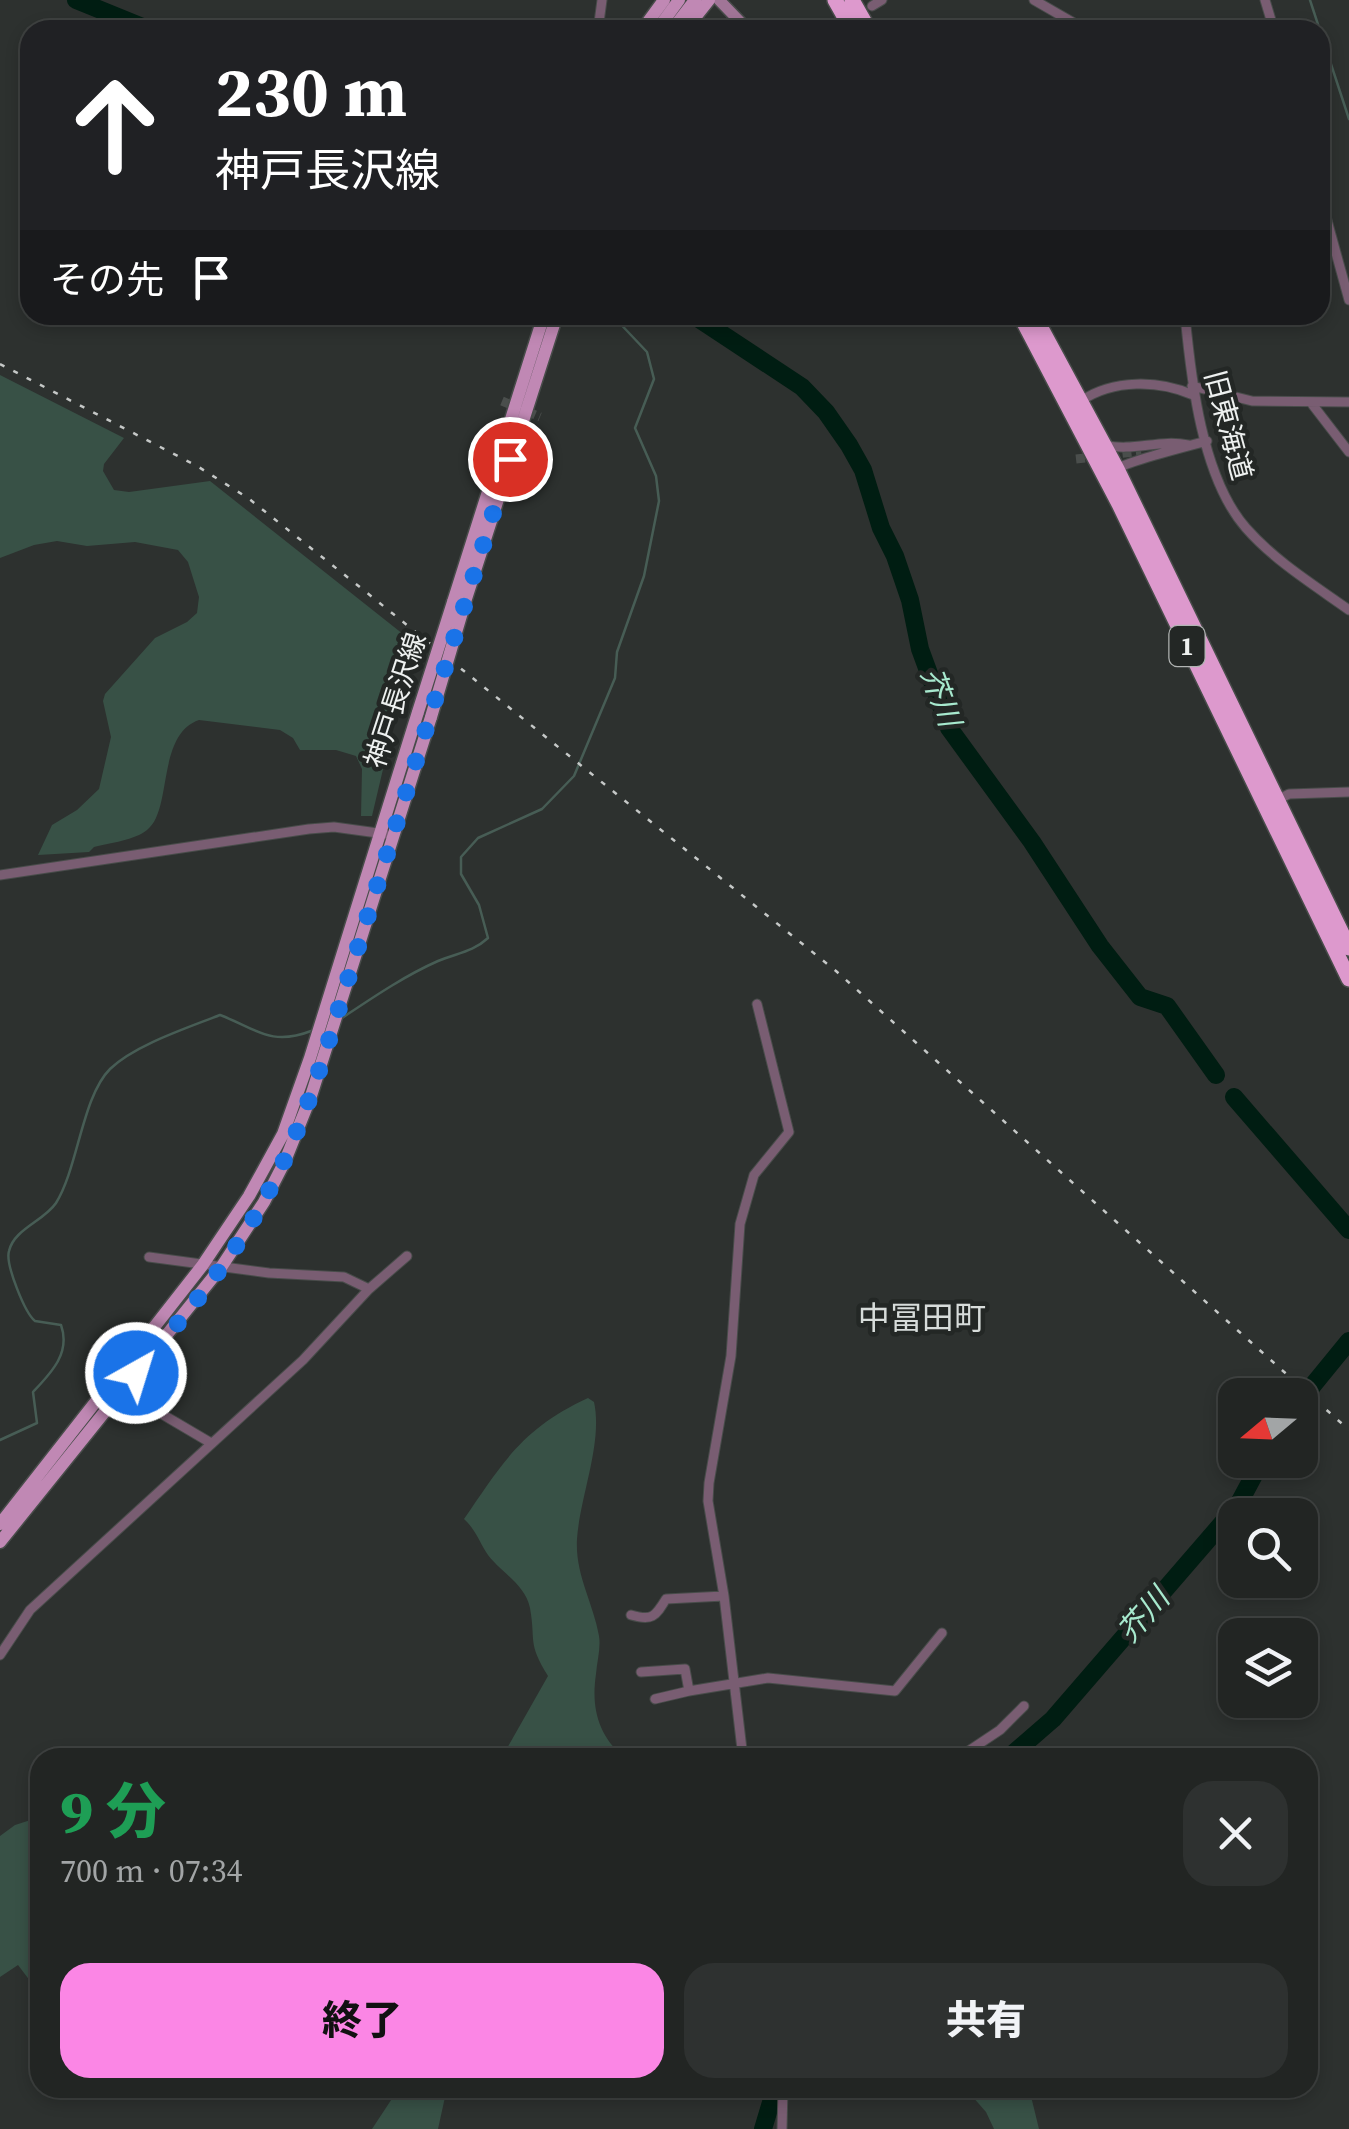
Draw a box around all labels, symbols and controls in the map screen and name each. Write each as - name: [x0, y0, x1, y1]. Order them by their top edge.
- text: 230 m: [215, 43, 407, 139]
- icon: ahead: [50, 60, 180, 190]
- text: 神戸長沢線: [215, 139, 440, 201]
- icon: arrive: [184, 250, 239, 305]
- text: その先: [50, 254, 164, 306]
- street label: 旧東海道: [1196, 366, 1262, 484]
- pin: [468, 417, 553, 502]
- icon: arrive: [483, 432, 538, 487]
- road number: 1: [1170, 626, 1204, 666]
- street label: 神戸長沢線: [355, 628, 435, 772]
- water label: 芥川: [911, 662, 972, 735]
- district label: 中冨田町: [858, 1296, 986, 1340]
- position arrow: [84, 1321, 188, 1425]
- north arrow: [1218, 1378, 1318, 1478]
- map controls: [1218, 1378, 1318, 1718]
- button: search: [1218, 1498, 1318, 1598]
- water label: 芥川: [1108, 1577, 1180, 1651]
- button: layers: [1218, 1618, 1318, 1718]
- text: 9 分: [60, 1770, 166, 1852]
- button: close: [1183, 1781, 1288, 1886]
- text: 700 m · 07:34: [60, 1849, 242, 1893]
- button: 終了: [60, 1963, 664, 2078]
- button: 共有: [684, 1963, 1288, 2078]

